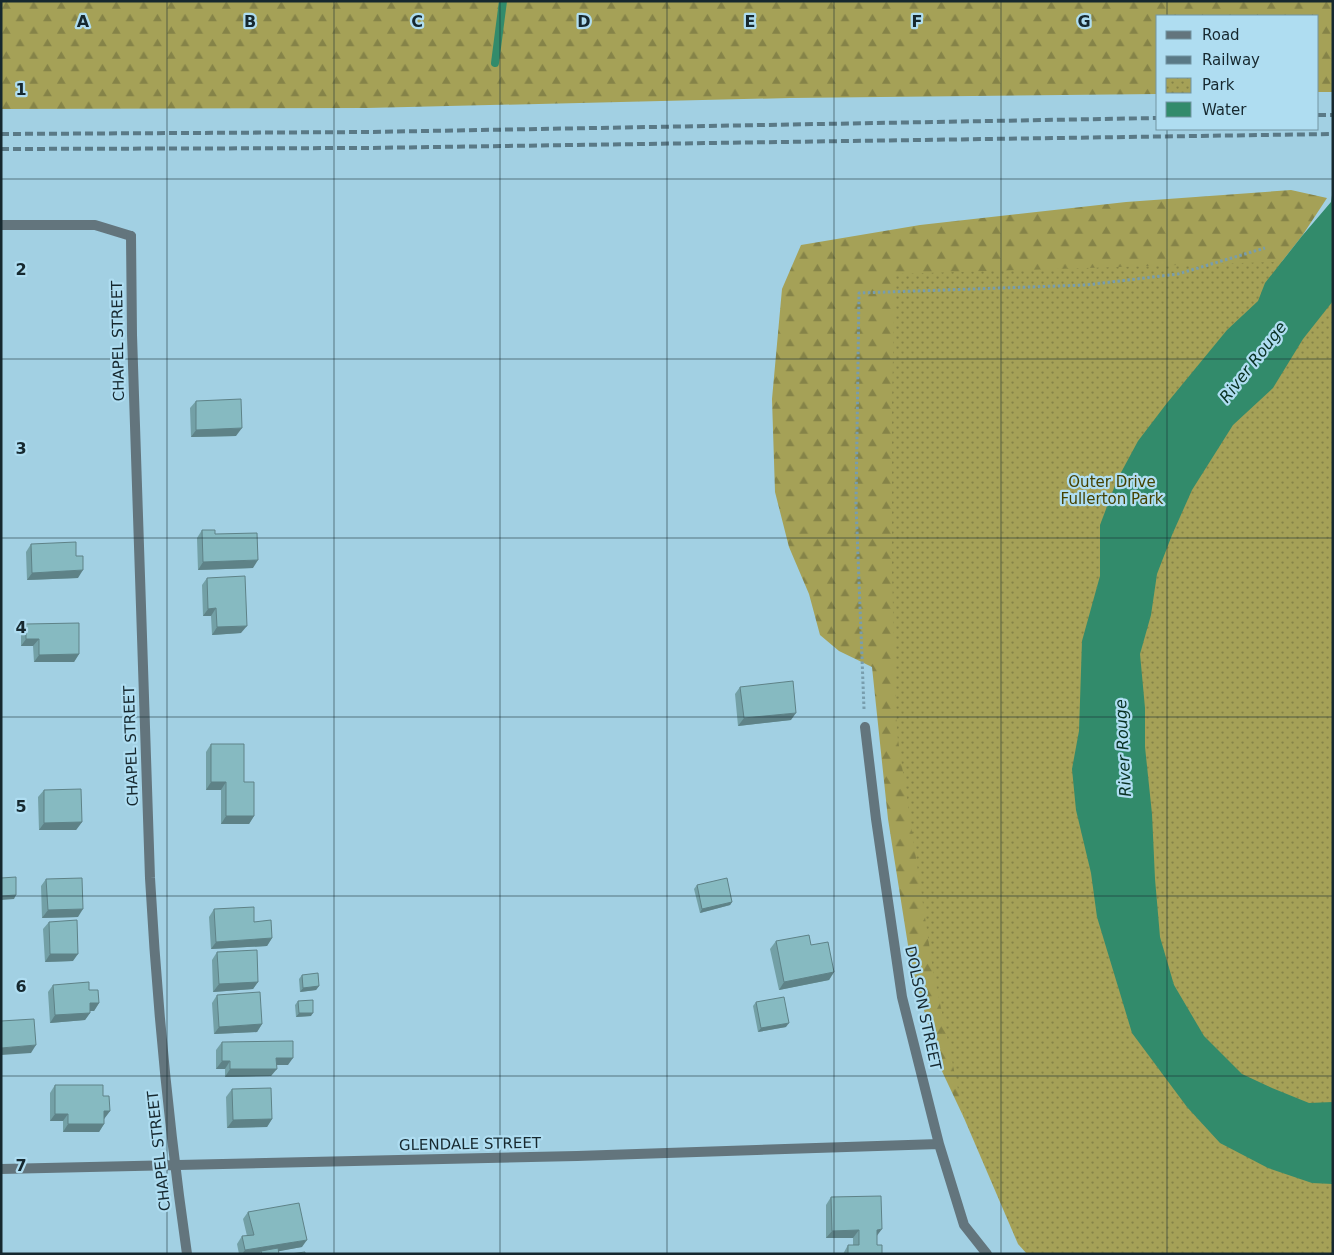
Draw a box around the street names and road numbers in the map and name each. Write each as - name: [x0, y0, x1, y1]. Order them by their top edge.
- street label: CHAPEL STREET: [108, 280, 128, 402]
- street label: CHAPEL STREET: [120, 684, 142, 807]
- street label: DOLSON STREET: [901, 944, 945, 1072]
- street label: CHAPEL STREET: [144, 1089, 174, 1212]
- street label: GLENDALE STREET: [399, 1134, 542, 1154]

